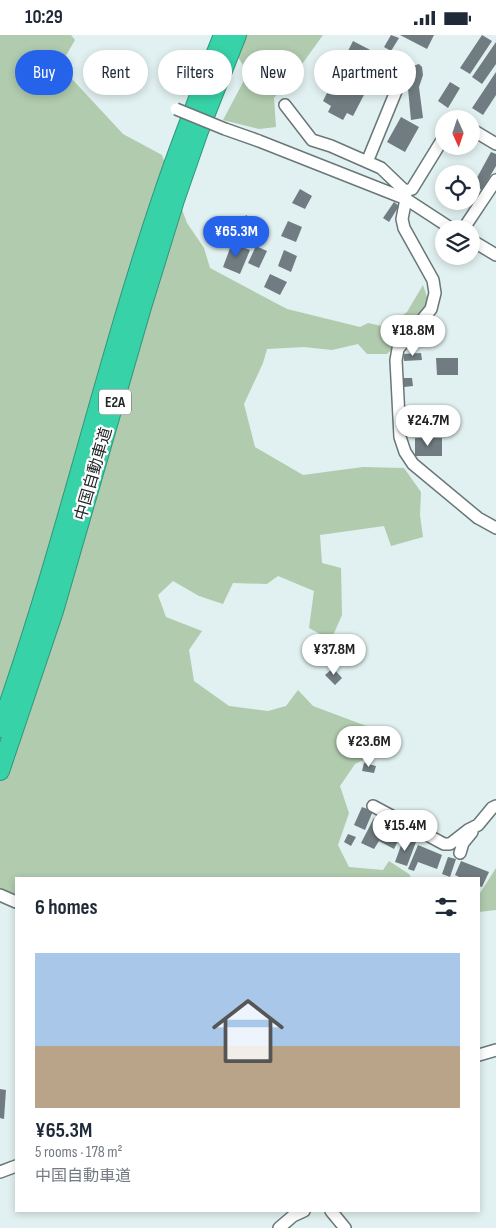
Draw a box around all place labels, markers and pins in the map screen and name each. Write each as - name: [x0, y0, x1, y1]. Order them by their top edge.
- pin: ¥65.3M: [195, 215, 277, 258]
- pin: ¥18.8M: [372, 315, 454, 357]
- pin: ¥24.7M: [387, 405, 469, 447]
- pin: ¥37.8M: [293, 633, 375, 676]
- pin: ¥23.6M: [328, 725, 410, 768]
- pin: ¥15.4M: [364, 809, 446, 852]

